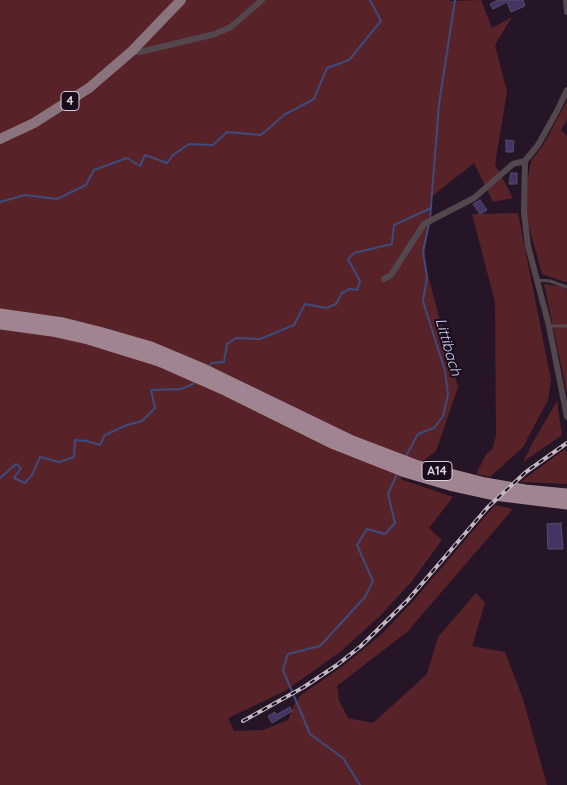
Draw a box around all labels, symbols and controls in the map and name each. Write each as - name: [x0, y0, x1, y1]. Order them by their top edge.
- road number: 4: [61, 92, 79, 110]
- water label: Littibach: [431, 316, 465, 378]
- road number: A14: [422, 462, 452, 481]

